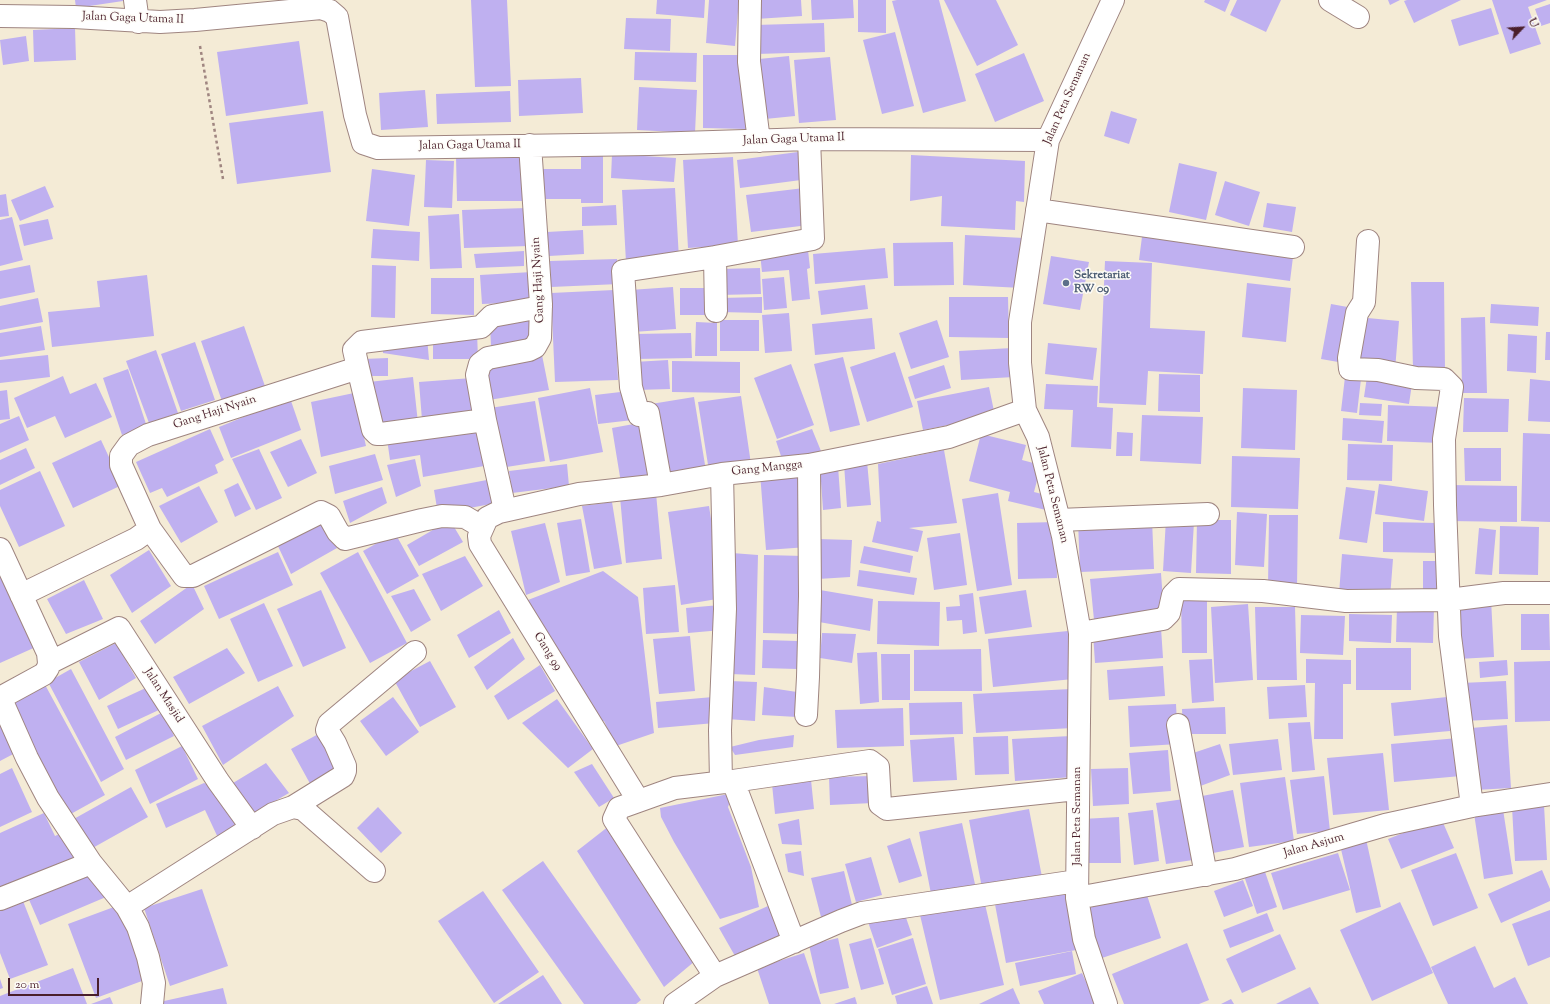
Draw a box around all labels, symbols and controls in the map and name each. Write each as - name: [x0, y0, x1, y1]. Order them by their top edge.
- north arrow: [1502, 8, 1542, 48]
- street label: Jalan Gaga Utama II: [82, 10, 184, 28]
- text: U: [1524, 15, 1542, 30]
- street label: Jalan Peta Semanan: [1041, 51, 1095, 147]
- street label: Jalan Gaga Utama II: [743, 131, 845, 149]
- street label: Jalan Gaga Utama II: [419, 138, 521, 154]
- street label: Gang Haji Nyain: [530, 236, 548, 324]
- place label: Sekretariat RW 09: [1074, 269, 1130, 297]
- marker: Sekretariat RW 09: [1061, 278, 1071, 288]
- street label: Gang Haji Nyain: [172, 393, 258, 433]
- street label: Jalan Peta Semanan: [1033, 445, 1071, 545]
- street label: Gang Mangga: [731, 458, 803, 480]
- street label: Gang 99: [530, 630, 564, 674]
- street label: Jalan Masjid: [140, 666, 186, 726]
- street label: Jalan Peta Semanan: [1071, 766, 1085, 866]
- street label: Jalan Asjum: [1282, 831, 1346, 861]
- scale bar: [10, 970, 101, 996]
- text: 20 m: [15, 976, 39, 994]

